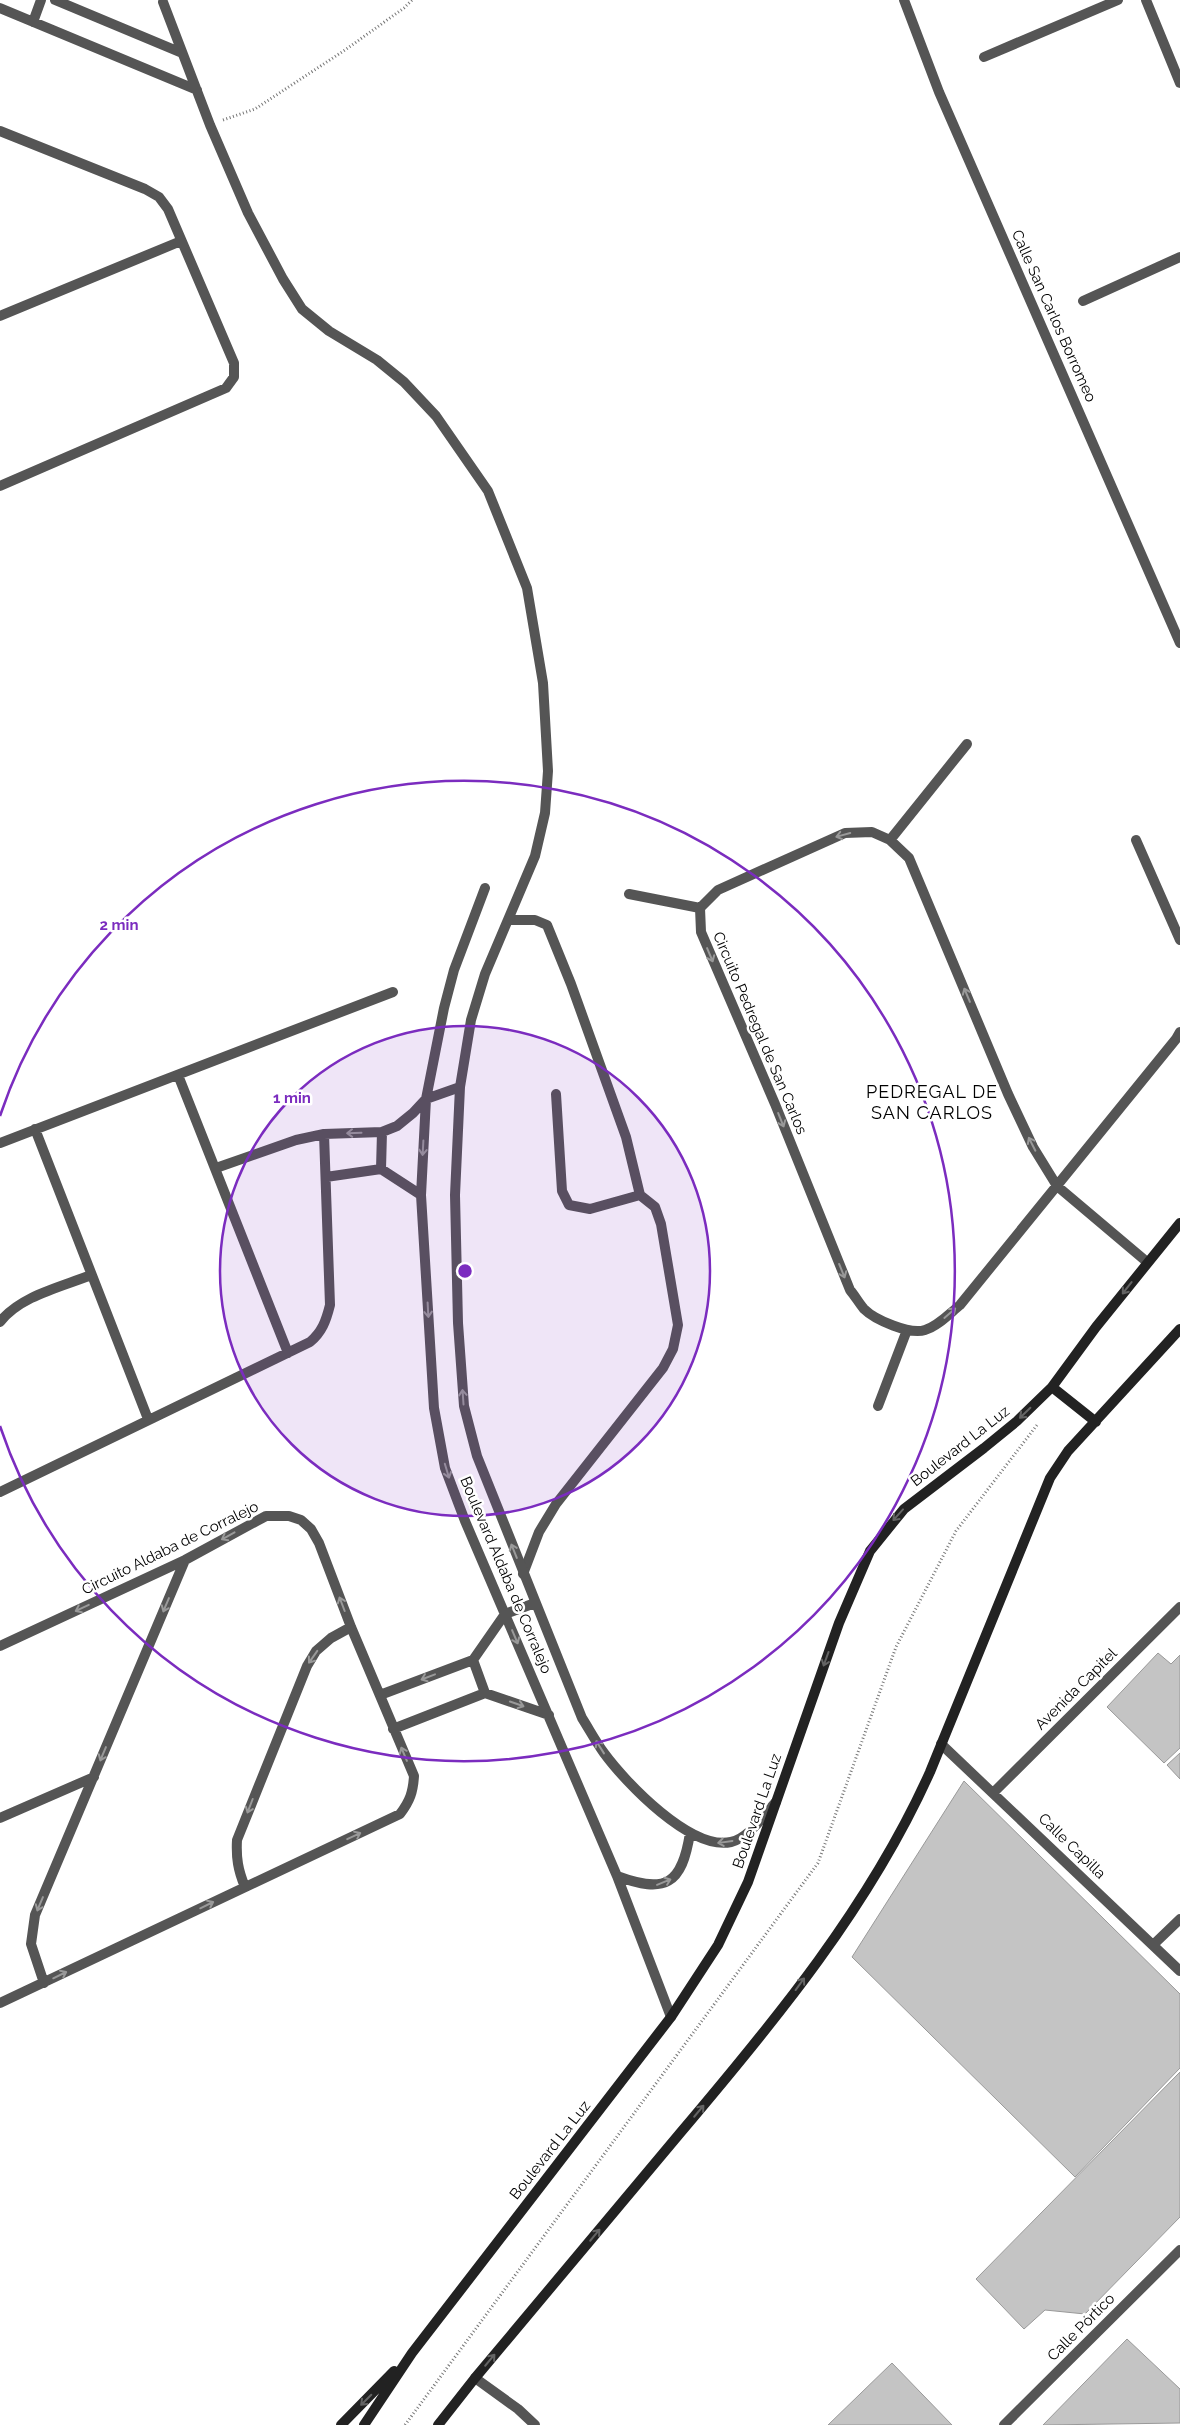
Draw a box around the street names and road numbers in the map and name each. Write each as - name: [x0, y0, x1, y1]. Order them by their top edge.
- street label: Calle San Carlos Borromeo: [1008, 227, 1100, 405]
- street label: Circuito Pedregal de San Carlos: [709, 929, 811, 1137]
- street label: Boulevard La Luz: [907, 1402, 1013, 1490]
- street label: Boulevard Aldaba de Corralejo: [456, 1474, 556, 1676]
- street label: Circuito Aldaba de Corralejo: [79, 1497, 261, 1599]
- street label: Avenida Capitel: [1031, 1644, 1121, 1734]
- street label: Boulevard La Luz: [729, 1751, 785, 1871]
- street label: Calle Capilla: [1035, 1809, 1109, 1883]
- street label: Boulevard La Luz: [506, 2097, 594, 2203]
- street label: Calle Pórtico: [1044, 2289, 1119, 2364]

